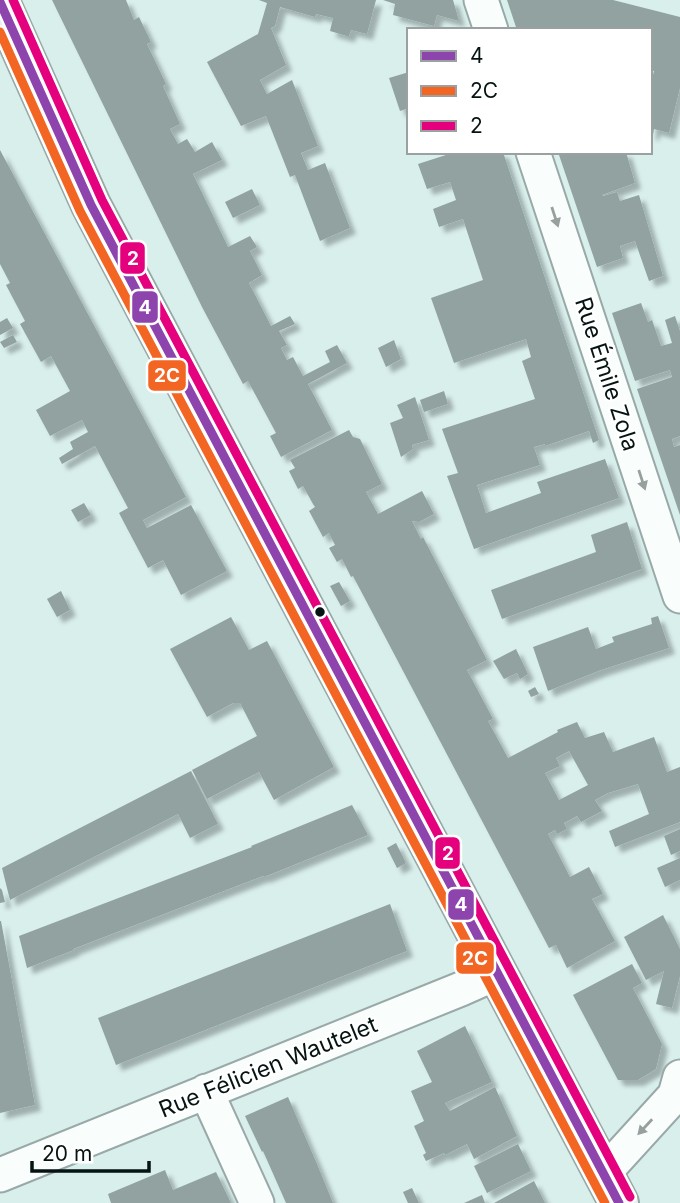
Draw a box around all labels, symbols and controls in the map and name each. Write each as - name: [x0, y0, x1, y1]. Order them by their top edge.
- legend: [407, 28, 652, 154]
- text: 4: [470, 43, 484, 68]
- text: 2C: [470, 78, 498, 103]
- text: 2: [470, 113, 483, 138]
- one-way arrow: [550, 207, 561, 228]
- line badge: 2: [119, 241, 146, 275]
- text: 2: [127, 247, 139, 270]
- line badge: 4: [131, 290, 159, 324]
- street label: Rue Émile Zola: [569, 294, 645, 454]
- text: 4: [139, 296, 151, 319]
- line badge: 2C: [147, 359, 187, 392]
- text: 2C: [154, 364, 180, 387]
- one-way arrow: [637, 469, 647, 490]
- unlabelled marker: [313, 605, 327, 619]
- line badge: 2: [434, 836, 461, 870]
- text: 2: [442, 842, 454, 865]
- line badge: 4: [447, 888, 475, 921]
- text: 4: [455, 893, 467, 916]
- line badge: 2C: [455, 941, 495, 975]
- text: 2C: [462, 947, 488, 970]
- street label: Rue Félicien Wautelet: [155, 1010, 382, 1124]
- one-way arrow: [638, 1118, 654, 1135]
- scale bar: [32, 1130, 149, 1174]
- text: 20 m: [42, 1141, 92, 1166]

